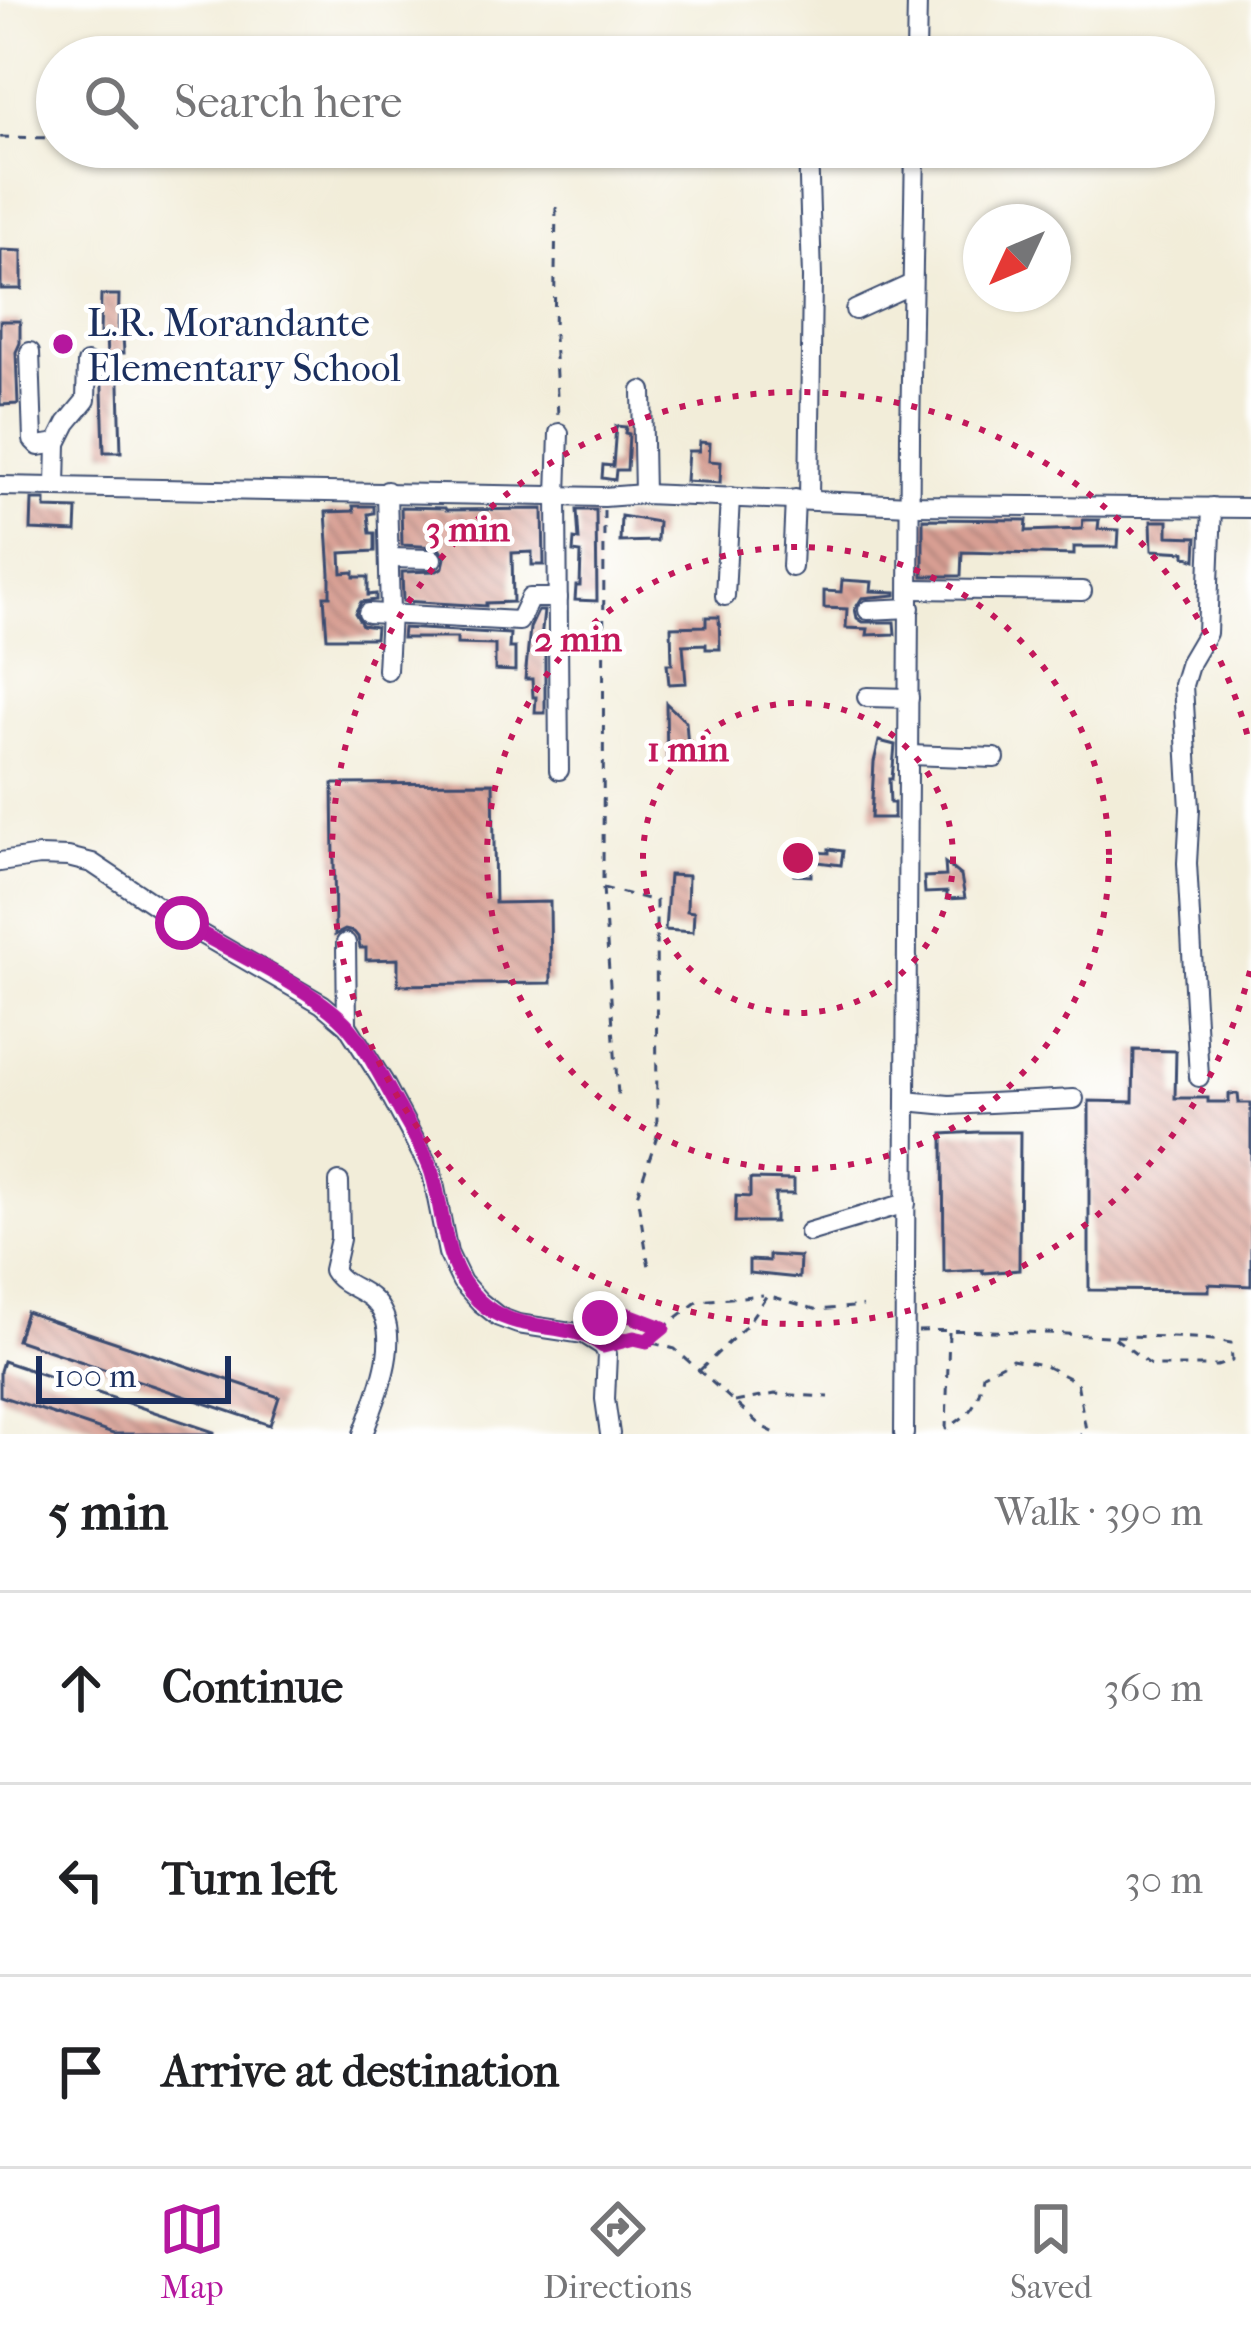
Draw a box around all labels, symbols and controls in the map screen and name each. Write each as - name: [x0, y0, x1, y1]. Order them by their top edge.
- search box: [36, 36, 1215, 168]
- icon: search: [78, 69, 144, 135]
- text: Search here: [174, 76, 402, 129]
- north arrow: [963, 204, 1071, 312]
- place label: L.R. Morandante Elementary School: [87, 300, 401, 391]
- marker: L.R. Morandante Elementary School: [50, 331, 76, 357]
- text: 3 min: [426, 508, 511, 550]
- text: 2 min: [534, 618, 623, 660]
- text: 1 min: [647, 728, 730, 770]
- centre of rings: [777, 837, 819, 879]
- route start: [155, 896, 209, 950]
- route end: [573, 1291, 627, 1345]
- scale bar: [36, 1350, 231, 1403]
- text: 100 m: [54, 1357, 137, 1396]
- text: 5 min: [48, 1482, 168, 1542]
- text: Walk · 390 m: [995, 1489, 1203, 1535]
- icon: ahead: [48, 1655, 114, 1721]
- text: Continue: [162, 1661, 343, 1714]
- text: 360 m: [1104, 1665, 1203, 1711]
- icon: left: [48, 1847, 114, 1913]
- text: Turn left: [162, 1853, 337, 1906]
- text: 30 m: [1125, 1857, 1203, 1903]
- icon: arrive: [48, 2039, 114, 2105]
- text: Arrive at destination: [162, 2045, 559, 2098]
- tab: Map: [159, 2196, 225, 2307]
- tab: Directions: [543, 2196, 692, 2307]
- tab: Saved: [1010, 2196, 1092, 2307]

